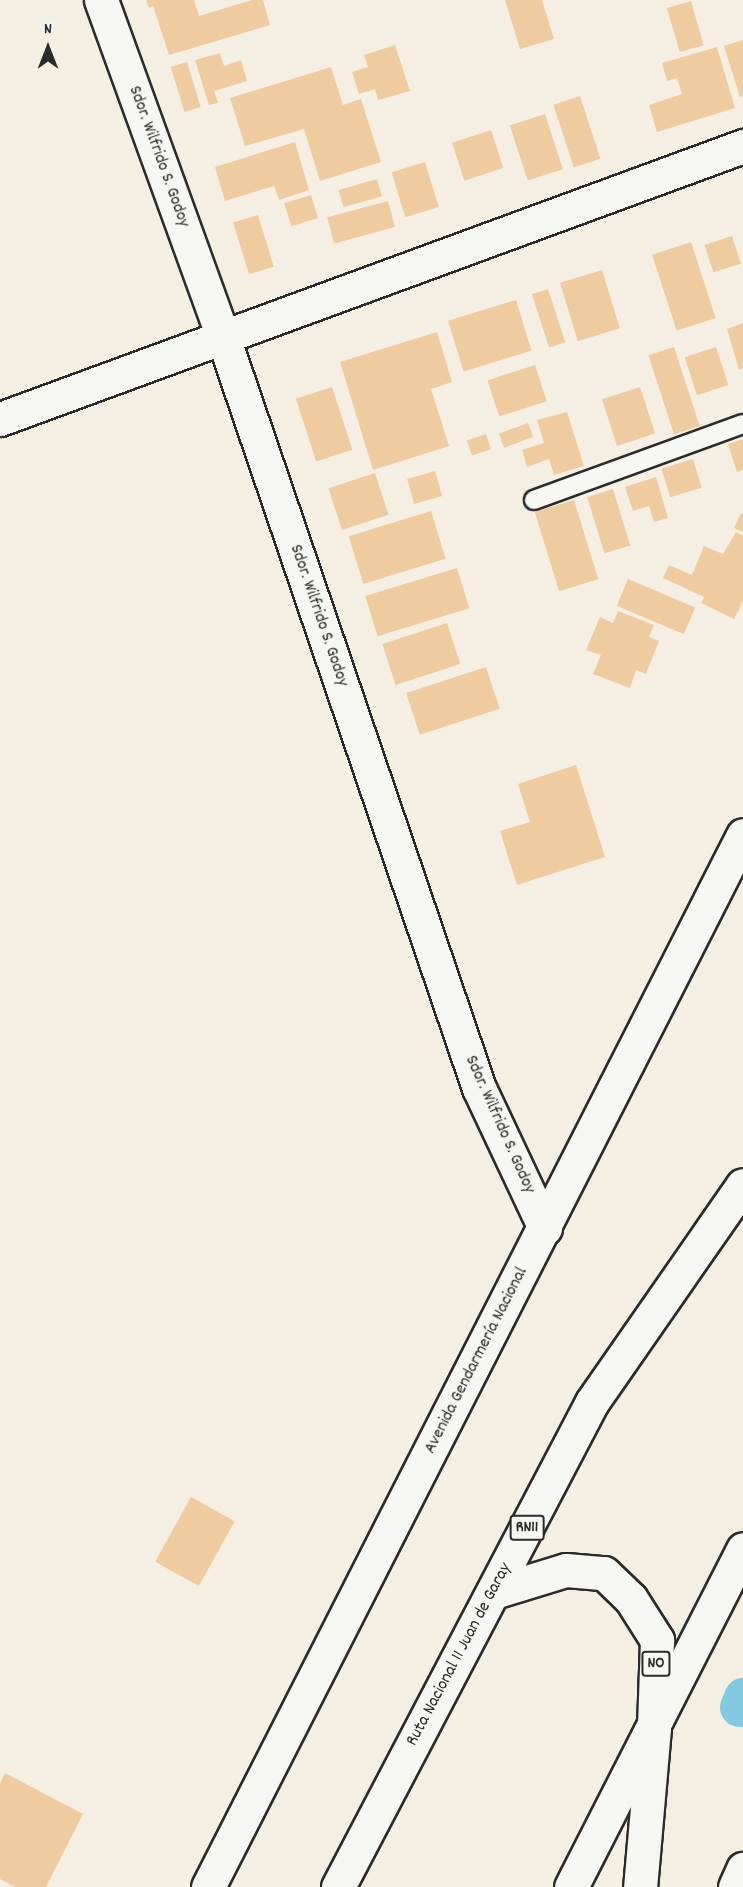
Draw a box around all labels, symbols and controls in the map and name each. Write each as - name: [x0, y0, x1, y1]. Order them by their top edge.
- north arrow: [18, 18, 78, 78]
- text: N: [44, 18, 52, 41]
- street label: Sdor. Wilfrido S. Godoy: [122, 83, 194, 231]
- street label: Sdor. Wilfrido S. Godoy: [284, 542, 352, 690]
- street label: Sdor. Wilfrido S. Godoy: [459, 1053, 539, 1197]
- street label: Avenida Gendarmería Nacional: [420, 1264, 534, 1458]
- road number: RN11: [509, 1515, 545, 1541]
- street label: Ruta Nacional 11 Juan de Garay: [402, 1560, 518, 1750]
- road number: NO: [641, 1651, 671, 1677]

